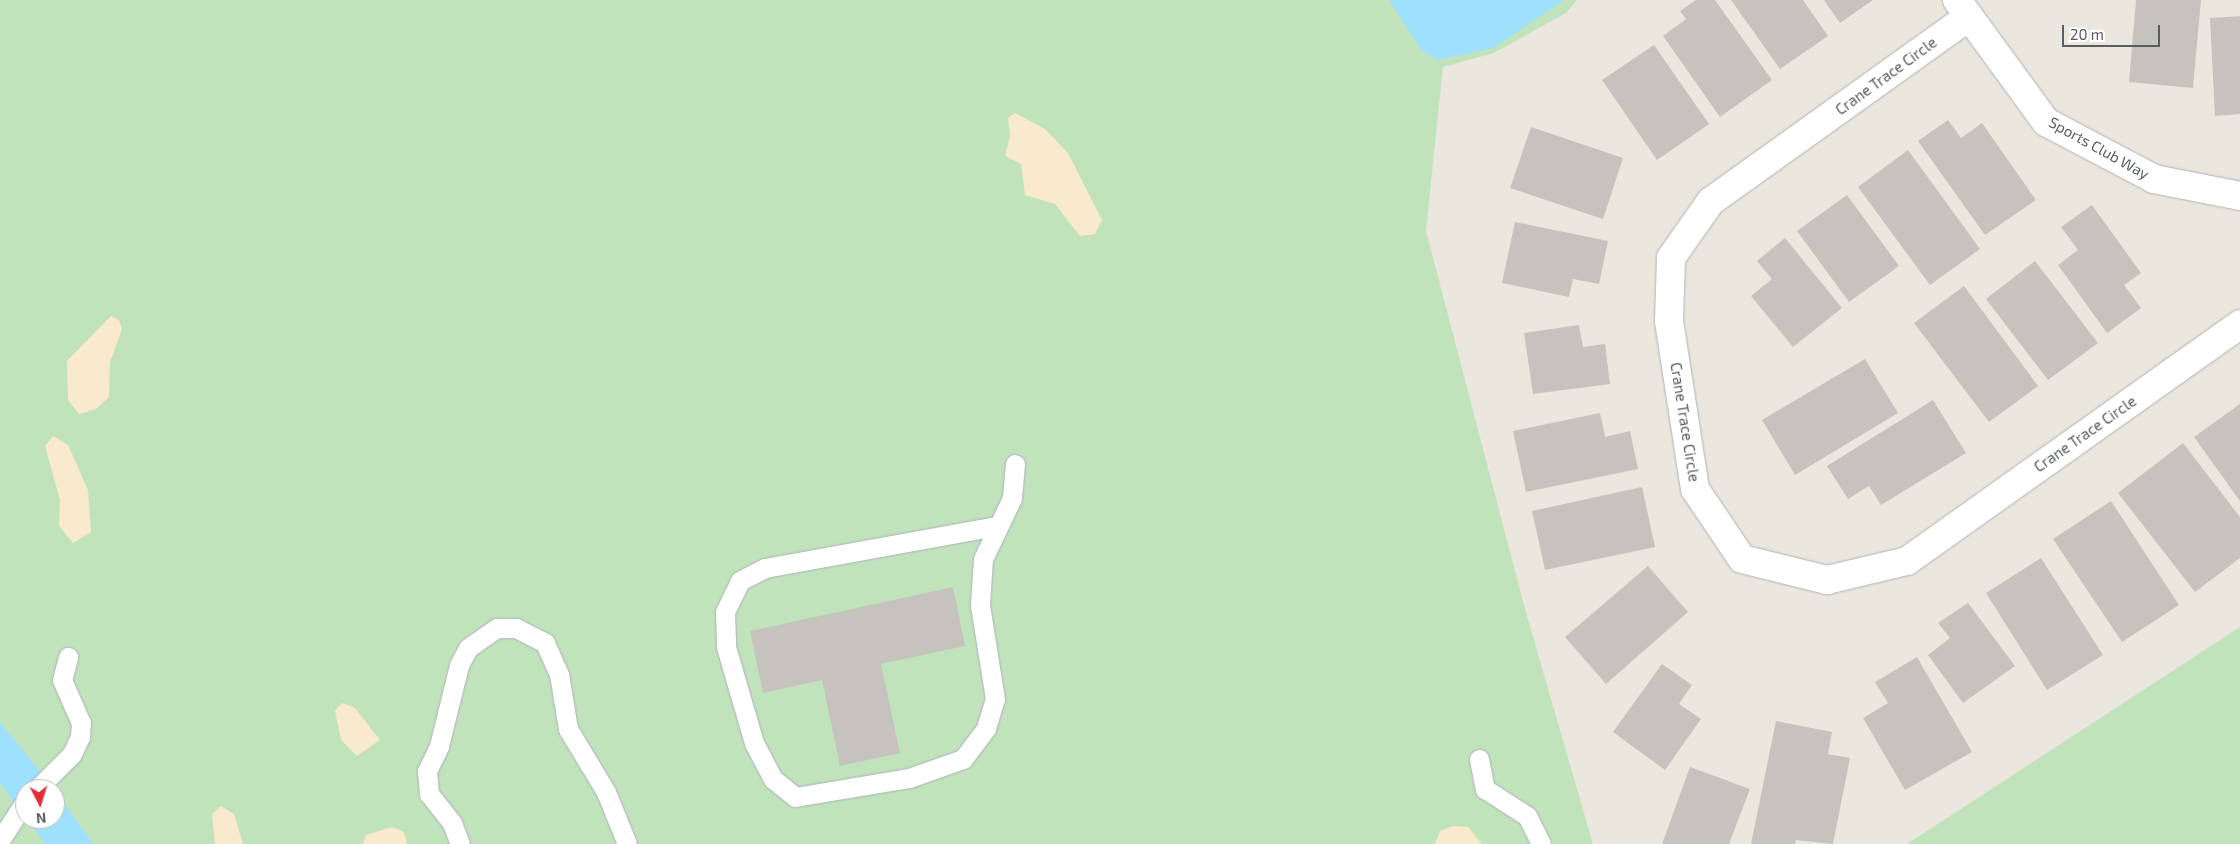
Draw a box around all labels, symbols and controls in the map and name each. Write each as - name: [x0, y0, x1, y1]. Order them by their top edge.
- scale bar: [2065, 15, 2162, 47]
- text: 20 m: [2070, 25, 2104, 43]
- street label: Crane Trace Circle: [1832, 33, 1940, 119]
- street label: Sports Club Way: [2046, 113, 2152, 183]
- street label: Crane Trace Circle: [1667, 361, 1703, 483]
- street label: Crane Trace Circle: [2030, 392, 2140, 476]
- north arrow: [15, 779, 65, 829]
- text: N: [35, 810, 47, 827]

